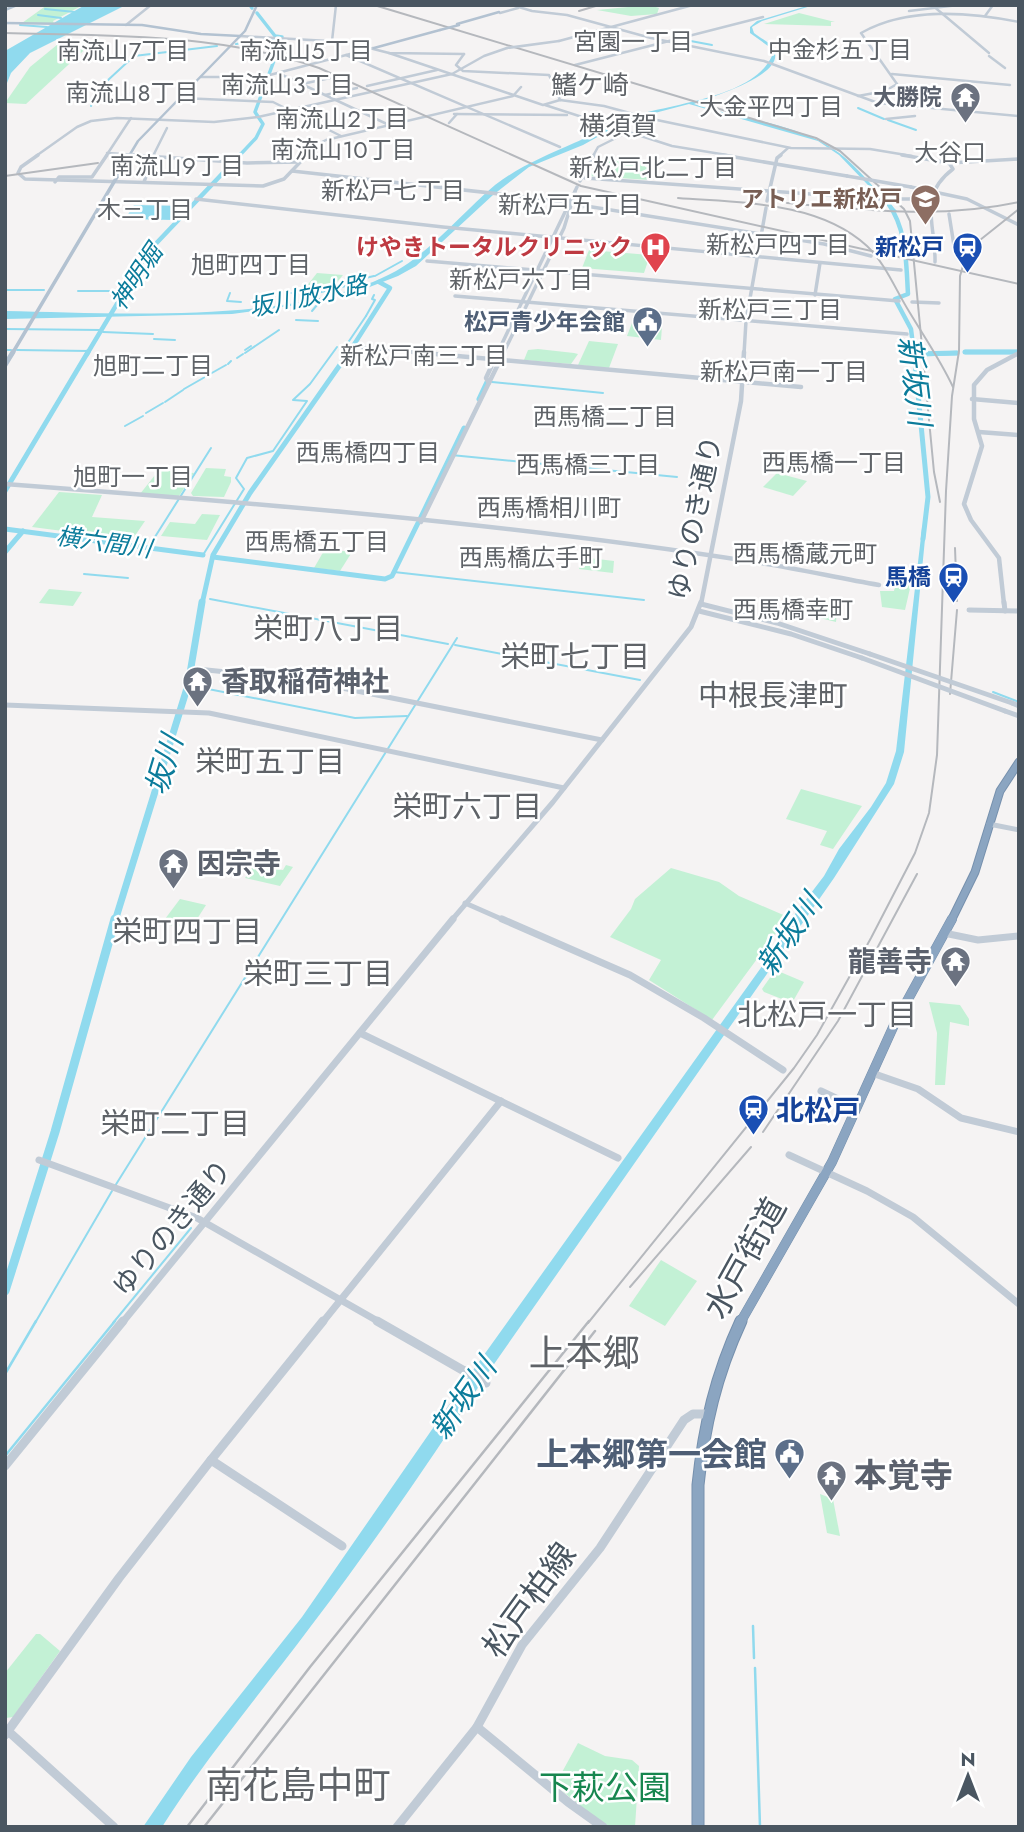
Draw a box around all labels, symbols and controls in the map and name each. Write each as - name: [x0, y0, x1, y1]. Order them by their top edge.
- district label: 宮園一丁目: [573, 24, 693, 59]
- district label: 中金杉五丁目: [768, 32, 912, 67]
- district label: 南流山7丁目: [57, 33, 189, 68]
- district label: 南流山5丁目: [239, 33, 373, 68]
- district label: 鰭ケ崎: [551, 66, 629, 104]
- district label: 南流山3丁目: [220, 67, 354, 102]
- district label: 南流山8丁目: [65, 75, 199, 110]
- place label: 大勝院: [873, 80, 942, 114]
- temple icon: 大勝院: [948, 80, 982, 124]
- district label: 大金平四丁目: [699, 89, 843, 124]
- district label: 南流山2丁目: [275, 101, 409, 136]
- district label: 横須賀: [579, 107, 657, 145]
- district label: 南流山10丁目: [270, 132, 416, 167]
- district label: 大谷口: [914, 135, 986, 170]
- district label: 南流山9丁目: [110, 148, 244, 183]
- district label: 新松戸北二丁目: [569, 150, 737, 185]
- district label: 新松戸七丁目: [321, 173, 465, 208]
- place label: アトリエ新松戸: [741, 182, 902, 216]
- school or university icon: アトリエ新松戸: [908, 182, 942, 226]
- district label: 新松戸五丁目: [498, 187, 642, 222]
- district label: 木三丁目: [97, 192, 193, 227]
- district label: 新松戸四丁目: [706, 227, 850, 262]
- place label: けやきトータルクリニック: [356, 230, 632, 264]
- hospital icon: けやきトータルクリニック: [638, 230, 672, 274]
- place label: 新松戸: [875, 230, 944, 264]
- station icon: 新松戸: [950, 230, 984, 274]
- water label: 神明堀: [101, 234, 173, 317]
- district label: 旭町四丁目: [191, 247, 311, 282]
- district label: 新松戸六丁目: [449, 262, 593, 297]
- water label: 坂川放水路: [246, 266, 372, 326]
- district label: 新松戸三丁目: [698, 292, 842, 327]
- place label: 松戸青少年会館: [464, 305, 625, 339]
- public building icon: 松戸青少年会館: [631, 305, 665, 349]
- water label: 新坂川: [888, 334, 942, 431]
- district label: 新松戸南三丁目: [340, 338, 508, 373]
- district label: 旭町二丁目: [93, 348, 213, 383]
- district label: 新松戸南一丁目: [700, 354, 868, 389]
- district label: 西馬橋二丁目: [533, 399, 677, 434]
- street label: ゆりのき通り: [658, 432, 732, 604]
- district label: 西馬橋四丁目: [296, 435, 440, 470]
- district label: 西馬橋一丁目: [762, 445, 906, 480]
- district label: 西馬橋三丁目: [516, 447, 660, 482]
- district label: 旭町一丁目: [73, 459, 193, 494]
- district label: 西馬橋相川町: [477, 490, 621, 525]
- water label: 横六間川: [54, 518, 157, 566]
- district label: 西馬橋五丁目: [245, 524, 389, 559]
- district label: 西馬橋蔵元町: [733, 536, 877, 571]
- district label: 西馬橋広手町: [459, 540, 603, 575]
- place label: 馬橋: [885, 560, 931, 594]
- station icon: 馬橋: [937, 560, 971, 604]
- district label: 西馬橋幸町: [733, 592, 853, 627]
- district label: 栄町八丁目: [253, 607, 403, 650]
- district label: 栄町七丁目: [500, 635, 650, 678]
- place label: 香取稲荷神社: [221, 661, 389, 702]
- temple icon: 香取稲荷神社: [181, 664, 215, 708]
- district label: 中根長津町: [698, 674, 848, 717]
- water label: 坂川: [135, 727, 194, 800]
- district label: 栄町五丁目: [195, 740, 345, 783]
- district label: 栄町六丁目: [392, 785, 542, 828]
- place label: 因宗寺: [197, 843, 281, 884]
- temple icon: 因宗寺: [157, 846, 191, 890]
- water label: 新坂川: [746, 882, 834, 983]
- district label: 栄町四丁目: [112, 910, 262, 953]
- place label: 龍善寺: [848, 941, 932, 982]
- temple icon: 龍善寺: [938, 944, 972, 988]
- district label: 栄町三丁目: [243, 952, 393, 995]
- district label: 北松戸一丁目: [737, 993, 917, 1036]
- place label: 北松戸: [776, 1090, 860, 1131]
- station icon: 北松戸: [736, 1093, 770, 1137]
- district label: 栄町二丁目: [100, 1102, 250, 1145]
- street label: ゆりのき通り: [103, 1151, 241, 1305]
- street label: 水戸街道: [692, 1189, 798, 1327]
- district label: 上本郷: [529, 1326, 640, 1380]
- water label: 新坂川: [420, 1346, 508, 1447]
- place label: 上本郷第一会館: [536, 1431, 767, 1478]
- public building icon: 上本郷第一会館: [773, 1437, 807, 1481]
- place label: 本覚寺: [854, 1452, 953, 1499]
- temple icon: 本覚寺: [814, 1458, 848, 1502]
- street label: 松戸柏線: [471, 1533, 587, 1667]
- north arrow: [933, 1741, 1003, 1811]
- text: N: [960, 1746, 976, 1773]
- district label: 南花島中町: [206, 1758, 391, 1812]
- park label: 下萩公園: [539, 1764, 671, 1811]

